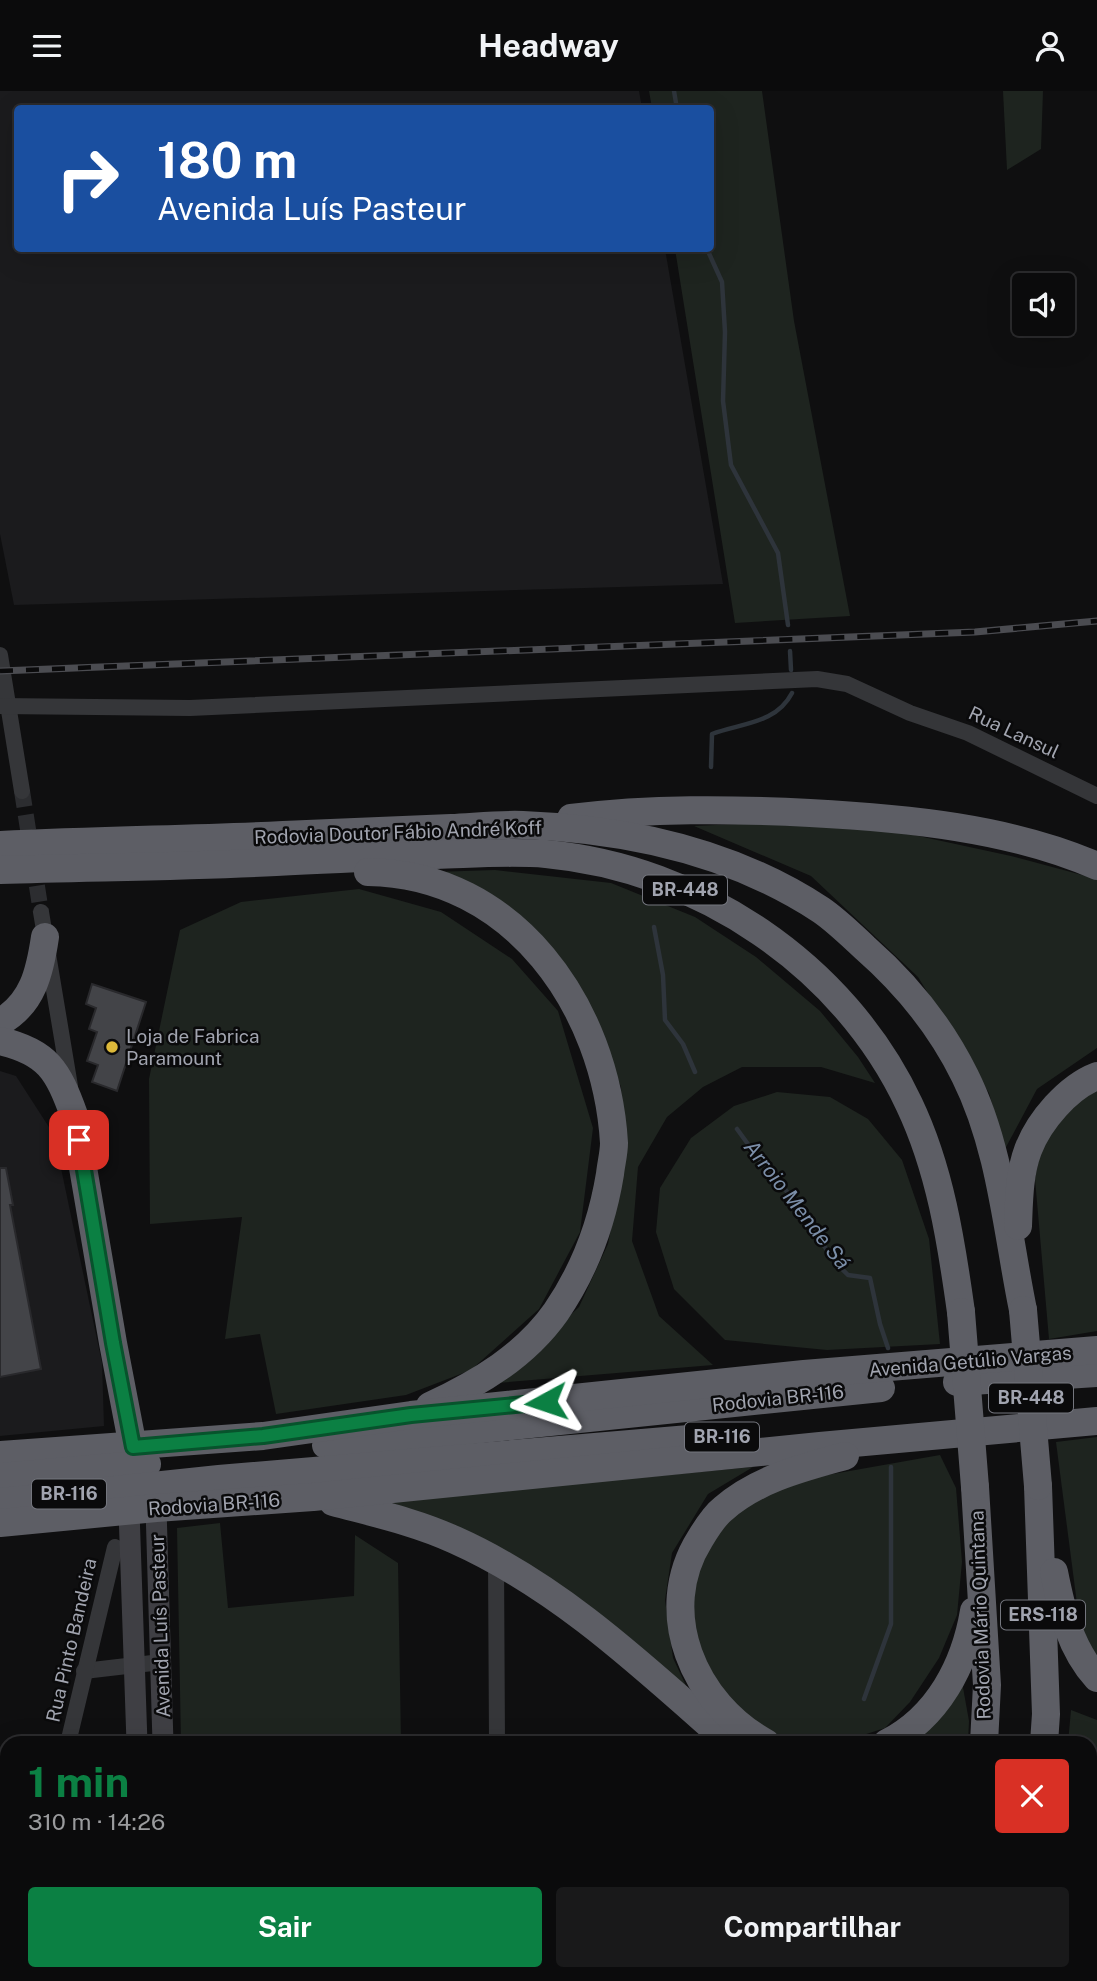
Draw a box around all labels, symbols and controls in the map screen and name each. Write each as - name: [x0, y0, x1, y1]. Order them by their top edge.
- icon: menu: [28, 27, 66, 65]
- text: Headway: [478, 27, 619, 64]
- icon: person: [1031, 27, 1069, 65]
- text: 180 m: [157, 131, 297, 189]
- icon: right: [42, 133, 133, 224]
- text: Avenida Luís Pasteur: [157, 190, 466, 227]
- map controls: [1012, 273, 1075, 336]
- button: sound: [1012, 273, 1075, 336]
- street label: Rua Lansul: [965, 701, 1063, 763]
- street label: Rodovia Doutor Fábio André Koff: [254, 816, 542, 848]
- road number: BR-448: [643, 875, 727, 905]
- place label: Loja de Fabrica Paramount: [126, 1025, 260, 1069]
- marker: Loja de Fabrica Paramount: [104, 1039, 120, 1055]
- pin: [49, 1110, 109, 1170]
- icon: arrive: [60, 1121, 98, 1159]
- water label: Arroio Mende Sá: [739, 1135, 856, 1274]
- street label: Avenida Getúlio Vargas: [868, 1341, 1072, 1381]
- position arrow: [509, 1365, 583, 1439]
- street label: Rodovia BR-116: [711, 1380, 845, 1416]
- road number: BR-448: [989, 1383, 1073, 1413]
- road number: BR-116: [685, 1422, 759, 1451]
- road number: BR-116: [32, 1479, 106, 1509]
- street label: Rodovia BR-116: [147, 1488, 281, 1520]
- street label: Rodovia Mário Quintana: [965, 1510, 995, 1720]
- street label: Avenida Luís Pasteur: [146, 1534, 174, 1718]
- street label: Rua Pinto Bandeira: [41, 1556, 101, 1724]
- road number: ERS-118: [1001, 1601, 1085, 1630]
- text: 1 min: [28, 1757, 129, 1806]
- button: close: [995, 1759, 1069, 1833]
- text: 310 m · 14:26: [28, 1808, 165, 1835]
- button: Sair: [28, 1887, 542, 1967]
- button: Compartilhar: [556, 1887, 1069, 1967]

